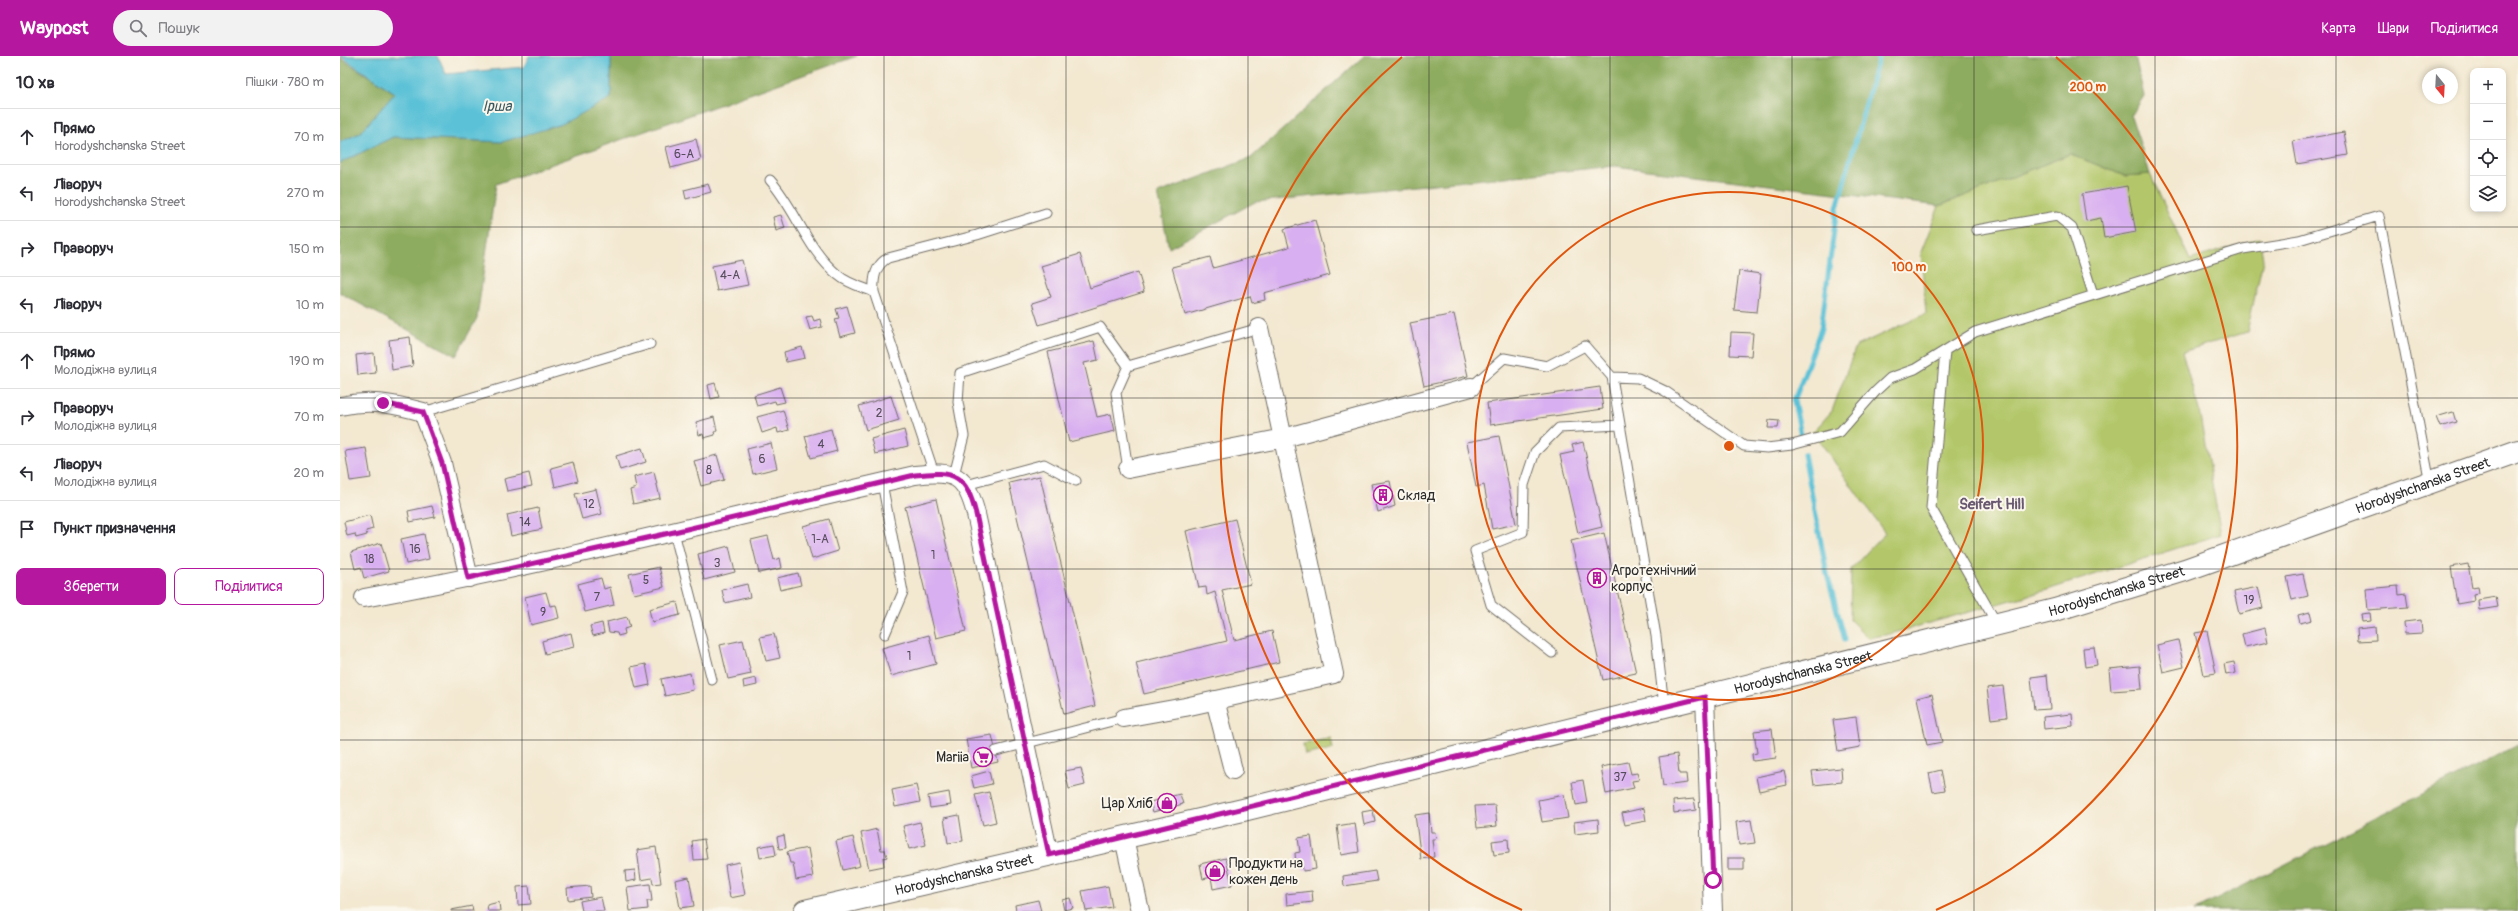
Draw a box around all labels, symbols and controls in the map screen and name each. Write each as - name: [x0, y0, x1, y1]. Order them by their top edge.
- search box: [113, 10, 393, 46]
- text: Waypost: [20, 16, 89, 40]
- icon: search: [127, 17, 149, 39]
- text: Пошук: [159, 19, 200, 38]
- text: Карта: [2321, 20, 2356, 37]
- text: Шари: [2378, 20, 2409, 37]
- text: Поділитися: [2431, 20, 2498, 37]
- north arrow: [2422, 68, 2458, 104]
- map controls: [2470, 68, 2506, 212]
- button: +: [2470, 68, 2506, 104]
- text: 10 хв: [16, 72, 55, 93]
- text: Пішки · 780 m: [246, 74, 324, 90]
- text: 200 m: [2070, 80, 2107, 95]
- water label: Ірша: [483, 97, 512, 116]
- button: −: [2470, 104, 2506, 140]
- text: Прямо: [54, 119, 95, 138]
- icon: ahead: [16, 126, 38, 148]
- text: 70 m: [294, 129, 324, 145]
- text: Horodyshchanska Street: [54, 138, 185, 154]
- button: locate: [2470, 140, 2506, 176]
- house number: 6-А: [674, 147, 694, 162]
- text: Ліворуч: [54, 175, 102, 194]
- button: layers: [2470, 176, 2506, 212]
- icon: left: [16, 182, 38, 204]
- text: 270 m: [287, 185, 324, 201]
- text: Horodyshchanska Street: [54, 194, 185, 210]
- icon: right: [16, 238, 38, 260]
- text: Праворуч: [54, 239, 114, 258]
- text: 150 m: [289, 241, 324, 257]
- text: 100 m: [1892, 260, 1927, 275]
- house number: 4-А: [720, 268, 740, 283]
- icon: left: [16, 294, 38, 316]
- text: Ліворуч: [54, 295, 102, 314]
- text: 10 m: [296, 297, 324, 313]
- text: Прямо: [54, 343, 95, 362]
- icon: ahead: [16, 350, 38, 372]
- text: 190 m: [289, 353, 324, 369]
- text: Молодіжна вулиця: [54, 362, 157, 378]
- route end: [374, 394, 392, 412]
- text: Праворуч: [54, 399, 114, 418]
- icon: right: [16, 406, 38, 428]
- house number: 2: [876, 406, 883, 421]
- text: 70 m: [294, 409, 324, 425]
- text: Молодіжна вулиця: [54, 418, 157, 434]
- house number: 4: [818, 437, 825, 452]
- centre of rings: [1722, 439, 1736, 453]
- house number: 6: [759, 452, 766, 467]
- street label: Horodyshchanska Street: [2353, 454, 2492, 517]
- text: Ліворуч: [54, 455, 102, 474]
- icon: left: [16, 462, 38, 484]
- house number: 8: [706, 463, 712, 478]
- text: 20 m: [293, 465, 324, 481]
- text: Молодіжна вулиця: [54, 474, 157, 490]
- building icon: Склад: [1372, 484, 1394, 506]
- place label: Склад: [1397, 487, 1436, 504]
- district label: Seifert Hill: [1959, 495, 2025, 514]
- house number: 12: [583, 497, 595, 512]
- house number: 14: [519, 515, 531, 530]
- icon: arrive: [16, 518, 38, 540]
- text: Пункт призначення: [54, 519, 175, 538]
- house number: 1-А: [811, 532, 829, 547]
- house number: 16: [409, 542, 421, 557]
- house number: 1: [931, 548, 935, 563]
- house number: 18: [364, 552, 374, 567]
- house number: 3: [714, 556, 721, 571]
- place label: Агротехнічний корпус: [1611, 562, 1696, 595]
- street label: Horodyshchanska Street: [2047, 563, 2187, 620]
- building icon: Агротехнічний корпус: [1586, 567, 1608, 589]
- button: Зберегти: [16, 568, 166, 605]
- button: Поділитися: [174, 568, 324, 605]
- house number: 5: [643, 573, 649, 588]
- house number: 7: [594, 590, 601, 605]
- house number: 19: [2244, 593, 2254, 608]
- house number: 9: [540, 605, 546, 620]
- street label: Horodyshchanska Street: [1732, 647, 1874, 698]
- house number: 1: [907, 649, 911, 664]
- supermarket icon: Mariia: [972, 746, 994, 768]
- place label: Mariia: [936, 749, 969, 766]
- house number: 37: [1613, 770, 1627, 785]
- shop icon: Цар Хліб: [1156, 792, 1178, 814]
- place label: Цар Хліб: [1101, 795, 1153, 812]
- street label: Horodyshchanska Street: [893, 851, 1035, 899]
- place label: Продукти на кожен день: [1229, 855, 1303, 888]
- shop icon: Продукти на кожен день: [1204, 860, 1226, 882]
- route start: [1704, 871, 1722, 889]

